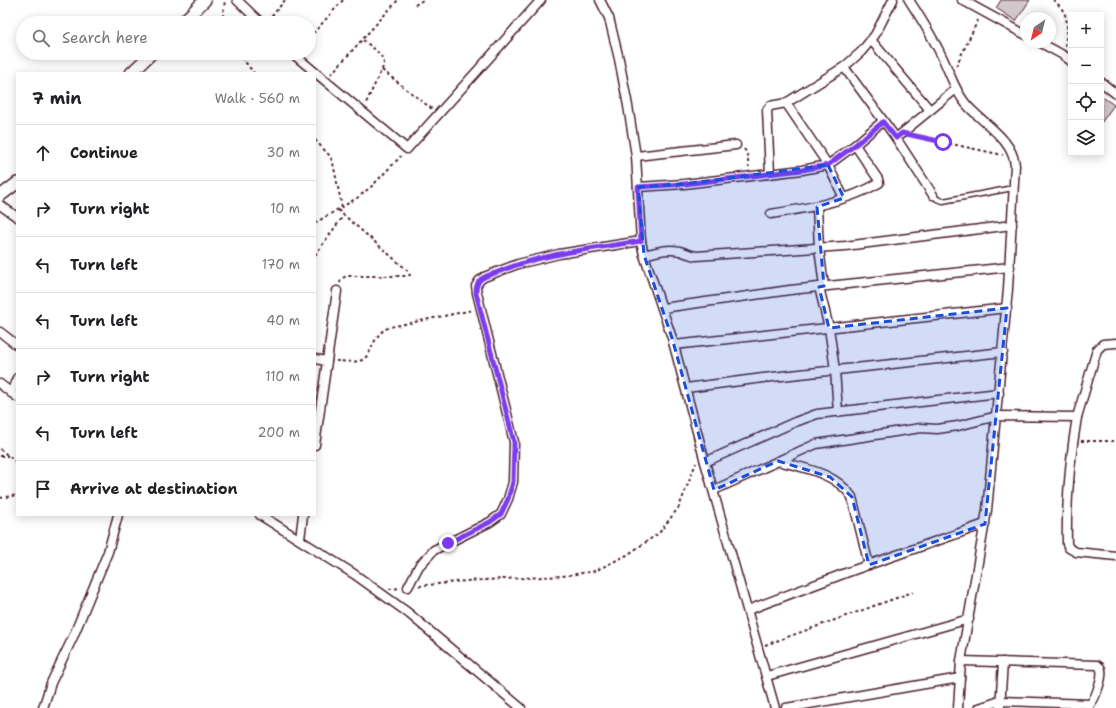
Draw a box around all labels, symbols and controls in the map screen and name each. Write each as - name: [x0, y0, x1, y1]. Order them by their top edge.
- north arrow: [1020, 12, 1056, 48]
- map controls: [1068, 12, 1104, 156]
- button: +: [1068, 12, 1104, 48]
- search box: [16, 16, 316, 60]
- icon: search: [30, 27, 52, 49]
- text: Search here: [62, 28, 148, 48]
- button: −: [1068, 48, 1104, 84]
- button: locate: [1068, 84, 1104, 120]
- text: 7 min: [32, 87, 82, 109]
- text: Walk · 560 m: [215, 90, 300, 107]
- button: layers: [1068, 120, 1104, 156]
- route start: [934, 133, 952, 151]
- icon: ahead: [32, 142, 54, 164]
- text: Continue: [70, 143, 138, 163]
- text: 30 m: [266, 144, 300, 161]
- icon: right: [32, 198, 54, 220]
- text: Turn right: [70, 199, 150, 219]
- text: 10 m: [270, 200, 300, 217]
- icon: left: [32, 254, 54, 276]
- text: Turn left: [70, 255, 138, 275]
- text: 170 m: [262, 256, 300, 273]
- icon: left: [32, 310, 54, 332]
- text: Turn left: [70, 311, 138, 331]
- text: 40 m: [266, 312, 300, 329]
- icon: right: [32, 366, 54, 388]
- text: Turn right: [70, 367, 150, 387]
- text: 110 m: [265, 368, 300, 385]
- icon: left: [32, 422, 54, 444]
- text: Turn left: [70, 423, 138, 443]
- text: 200 m: [258, 424, 300, 441]
- icon: arrive: [32, 478, 54, 500]
- text: Arrive at destination: [70, 479, 238, 499]
- route end: [439, 534, 457, 552]

